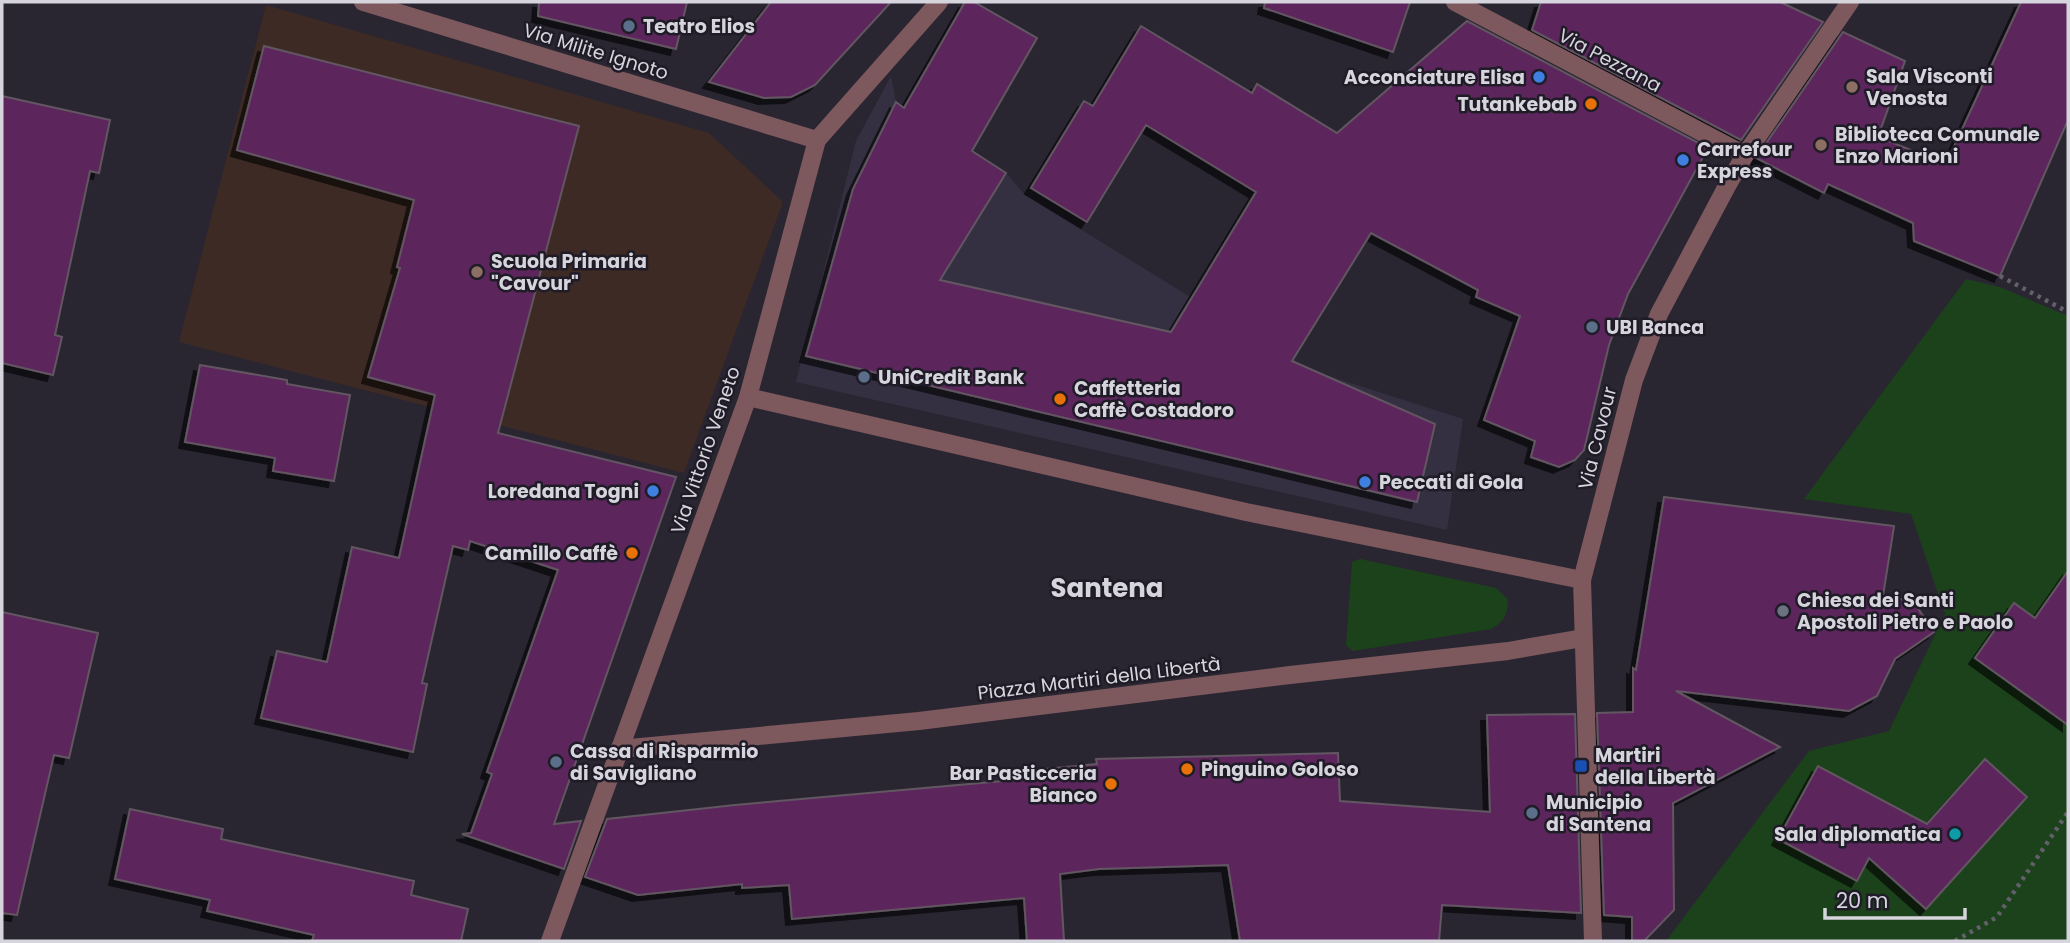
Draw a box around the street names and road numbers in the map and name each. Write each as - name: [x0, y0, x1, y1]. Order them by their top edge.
- street label: Via Milite Ignoto: [520, 17, 672, 86]
- street label: Via Pezzana: [1553, 22, 1666, 99]
- street label: Via Vittorio Veneto: [664, 363, 747, 538]
- street label: Via Cavour: [1572, 384, 1623, 492]
- street label: Piazza Martiri della Libertà: [976, 650, 1222, 707]

